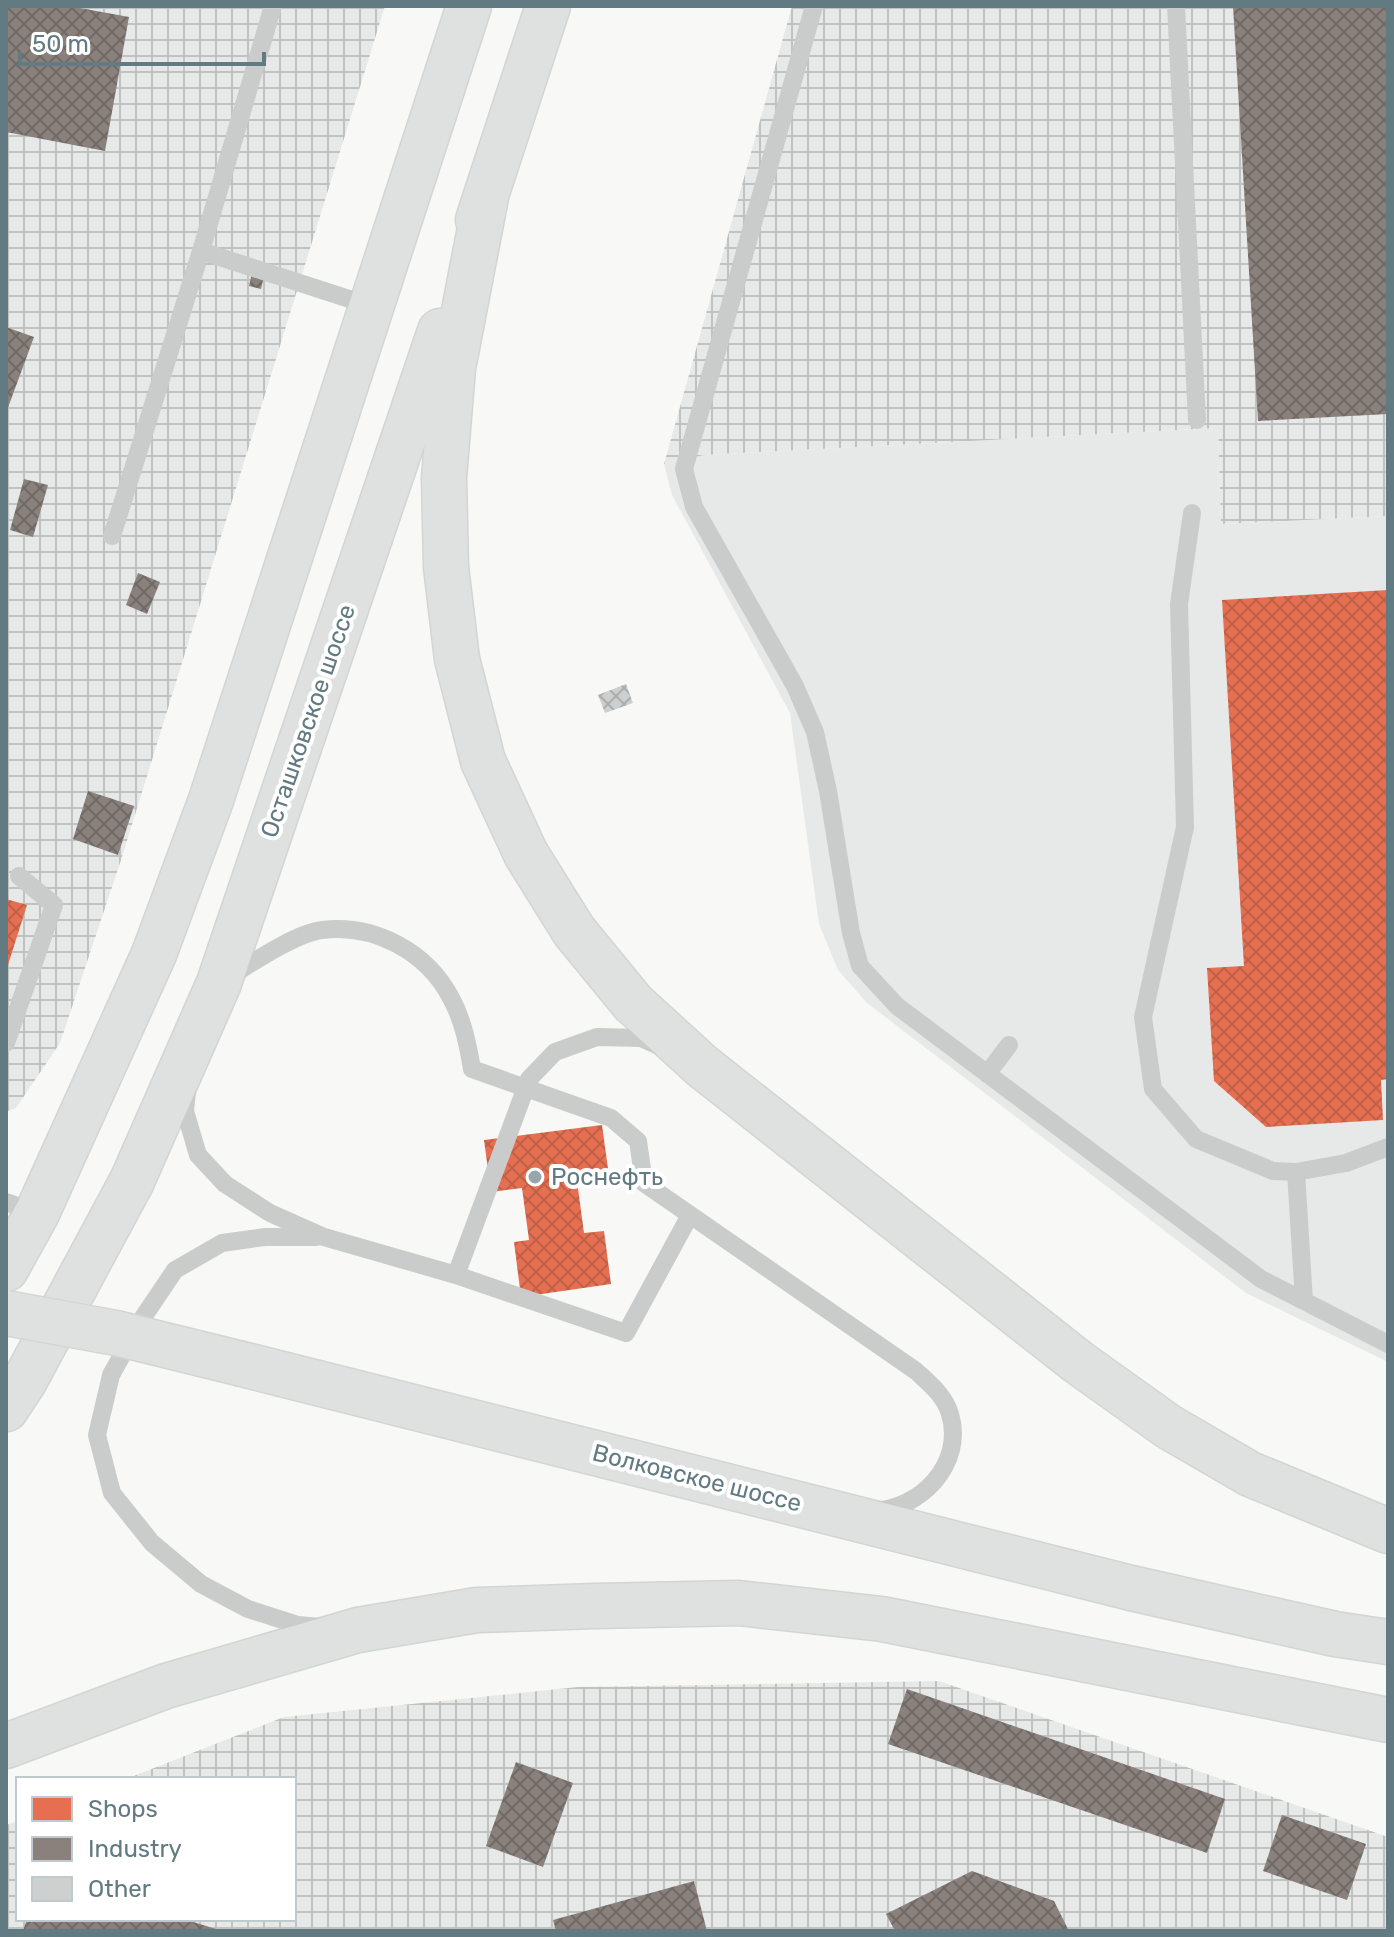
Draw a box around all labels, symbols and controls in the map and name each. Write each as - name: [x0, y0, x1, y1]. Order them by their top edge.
- scale bar: [20, 16, 264, 66]
- text: 50 m: [32, 30, 89, 58]
- street label: Осташковское шоссе: [255, 601, 361, 841]
- place label: Роснефть: [551, 1163, 663, 1191]
- marker: Роснефть: [526, 1168, 544, 1186]
- street label: Волковское шоссе: [590, 1438, 804, 1518]
- legend: [16, 1777, 296, 1921]
- text: Shops: [88, 1795, 158, 1823]
- text: Industry: [88, 1835, 182, 1863]
- text: Other: [88, 1875, 151, 1903]

